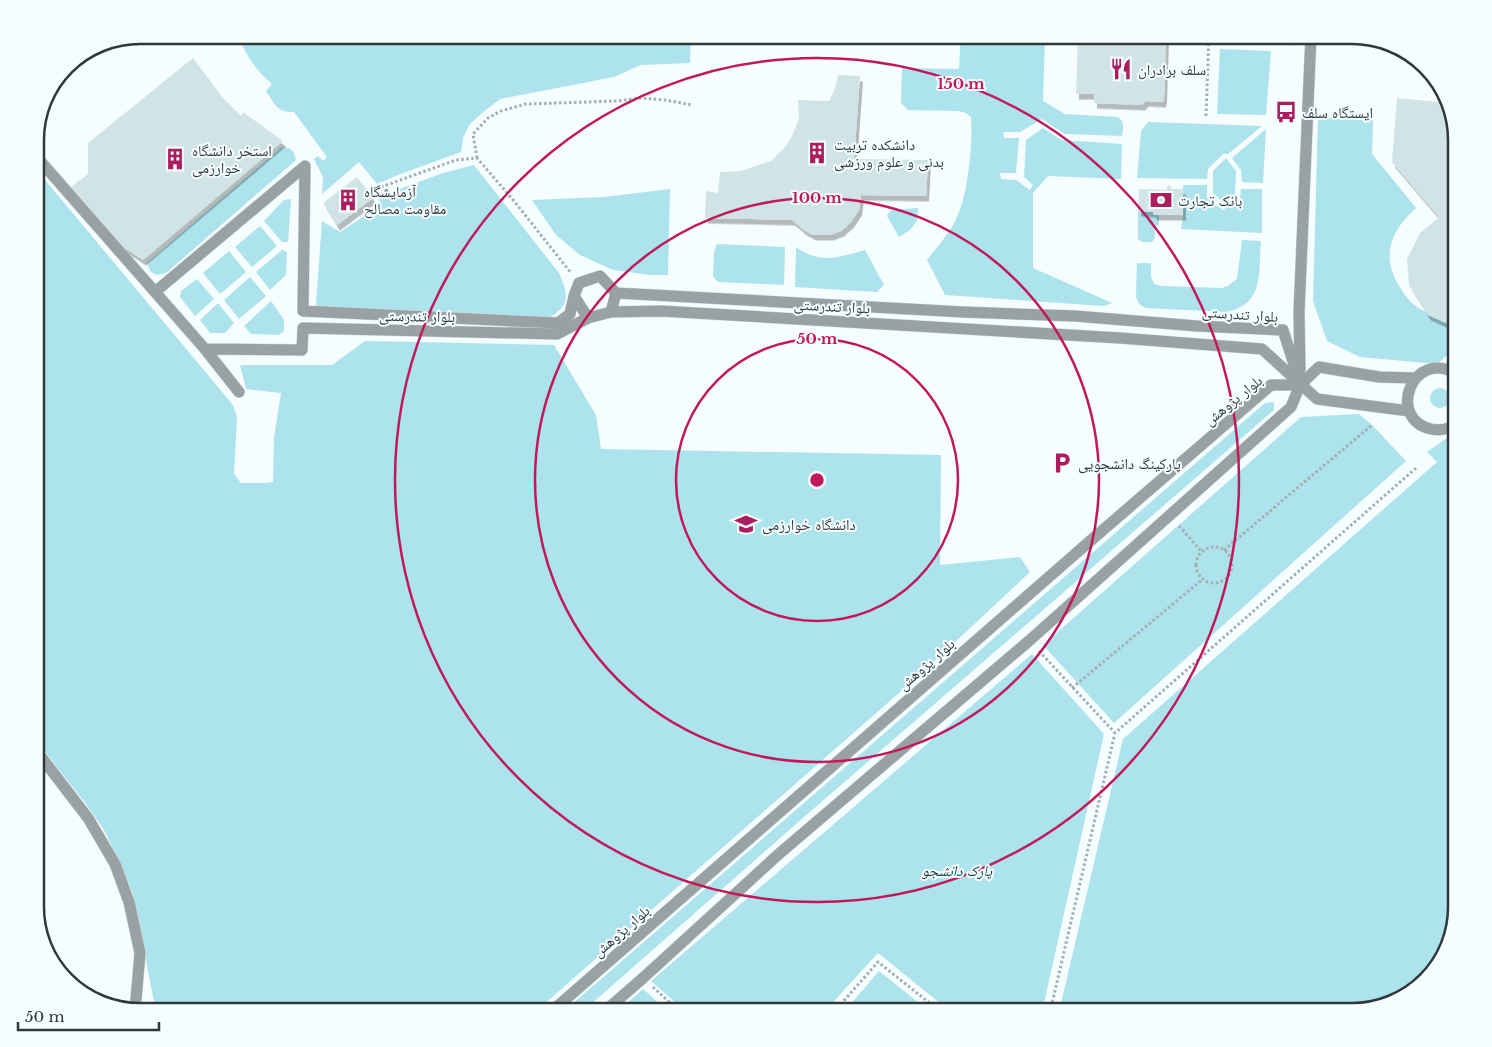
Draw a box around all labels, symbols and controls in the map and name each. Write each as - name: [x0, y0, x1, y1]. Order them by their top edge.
- restaurant icon: سلف برادران: [1108, 56, 1134, 82]
- place label: سلف برادران: [1138, 60, 1206, 80]
- text: 150 m: [937, 74, 985, 93]
- bus stop icon: ایستگاه سلف: [1273, 99, 1299, 125]
- place label: ایستگاه سلف: [1302, 103, 1373, 122]
- place label: دانشکده تربیت بدنی و علوم ورزشی: [834, 135, 944, 172]
- building icon: دانشکده تربیت بدنی و علوم ورزشی: [804, 140, 830, 166]
- place label: استخر دانشگاه خوارزمی: [192, 141, 272, 178]
- building icon: استخر دانشگاه خوارزمی: [162, 146, 188, 172]
- place label: آزمایشگاه مقاومت مصالح: [364, 182, 446, 219]
- building icon: آزمایشگاه مقاومت مصالح: [335, 187, 361, 213]
- bank icon: بانک تجارت: [1148, 187, 1174, 213]
- text: 100 m: [792, 188, 842, 207]
- place label: بانک تجارت: [1178, 191, 1242, 210]
- street label: بلوار تندرستی: [793, 295, 871, 318]
- street label: بلوار تندرستی: [1201, 302, 1279, 327]
- street label: بلوار تندرستی: [379, 306, 455, 327]
- text: 50 m: [797, 329, 838, 348]
- street label: بلوار پژوهش: [1200, 371, 1267, 430]
- parking icon: پارکینگ دانشجویی: [1049, 450, 1075, 476]
- place label: پارکینگ دانشجویی: [1078, 454, 1181, 474]
- centre of rings: [808, 471, 826, 489]
- school or university icon: دانشگاه خوارزمی: [733, 511, 759, 537]
- place label: دانشگاه خوارزمی: [762, 515, 856, 535]
- street label: بلوار پژوهش: [894, 634, 959, 695]
- park label: پارک دانشجو: [921, 861, 993, 880]
- street label: بلوار پژوهش: [589, 901, 654, 962]
- scale bar: [18, 1000, 159, 1032]
- text: 50 m: [25, 1007, 65, 1026]

